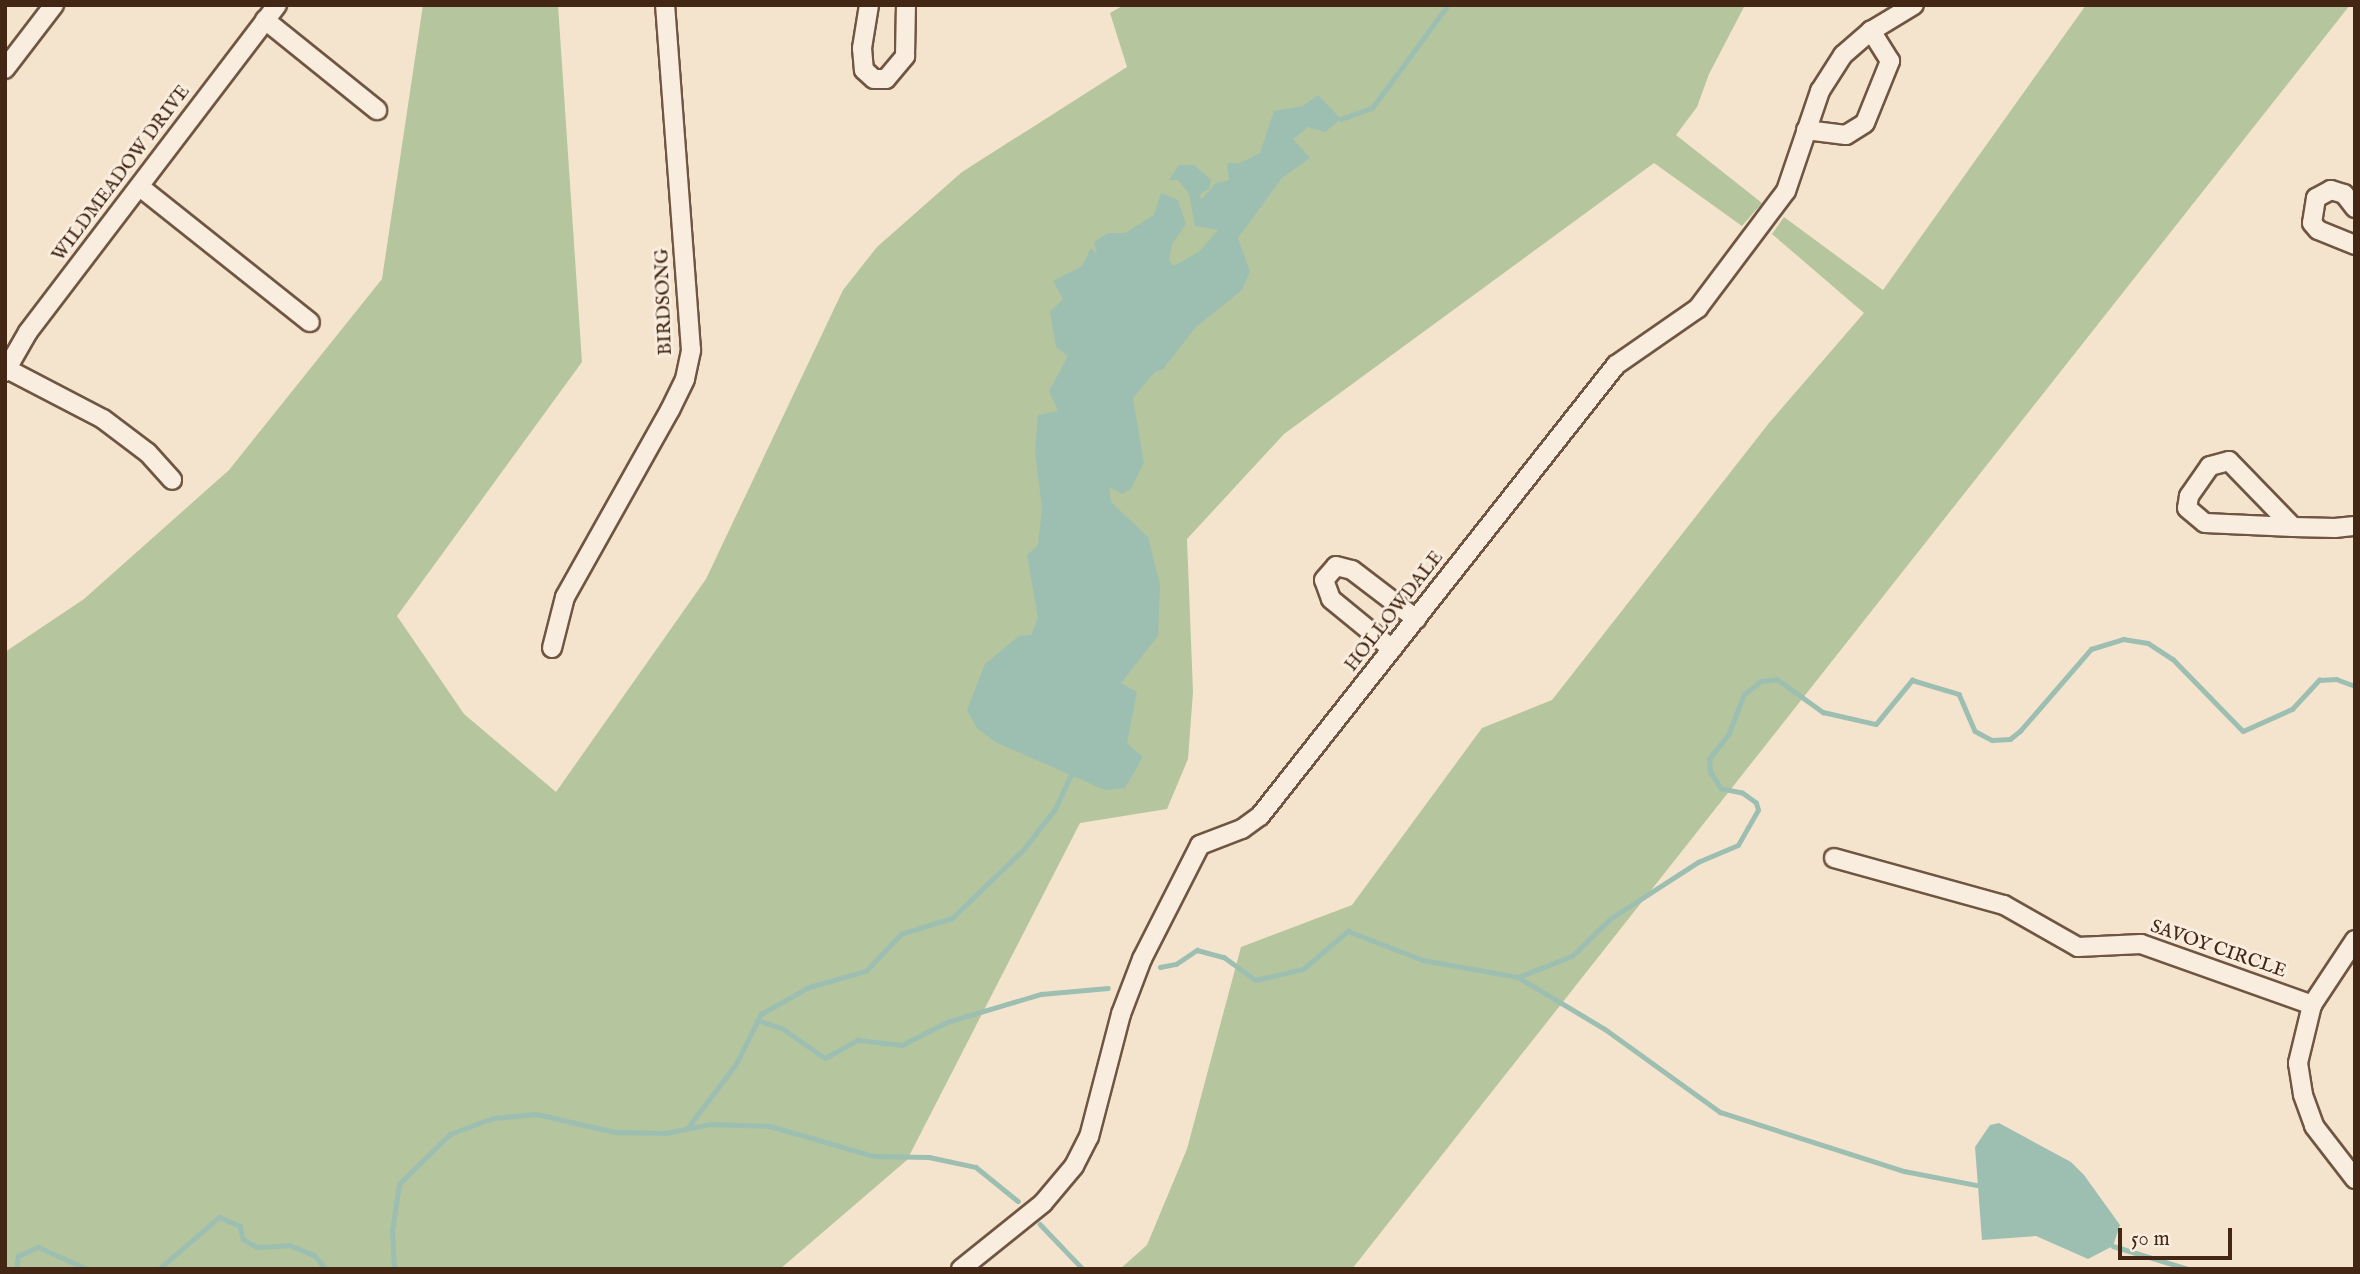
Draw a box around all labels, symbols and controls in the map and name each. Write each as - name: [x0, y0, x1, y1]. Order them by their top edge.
- street label: WILDMEADOW DRIVE: [48, 81, 196, 267]
- street label: BIRDSONG: [652, 248, 678, 356]
- street label: HOLLOWDALE: [1341, 547, 1449, 677]
- street label: SAVOY CIRCLE: [2147, 916, 2289, 984]
- scale bar: [2122, 1214, 2236, 1258]
- text: 50 m: [2131, 1226, 2170, 1253]

